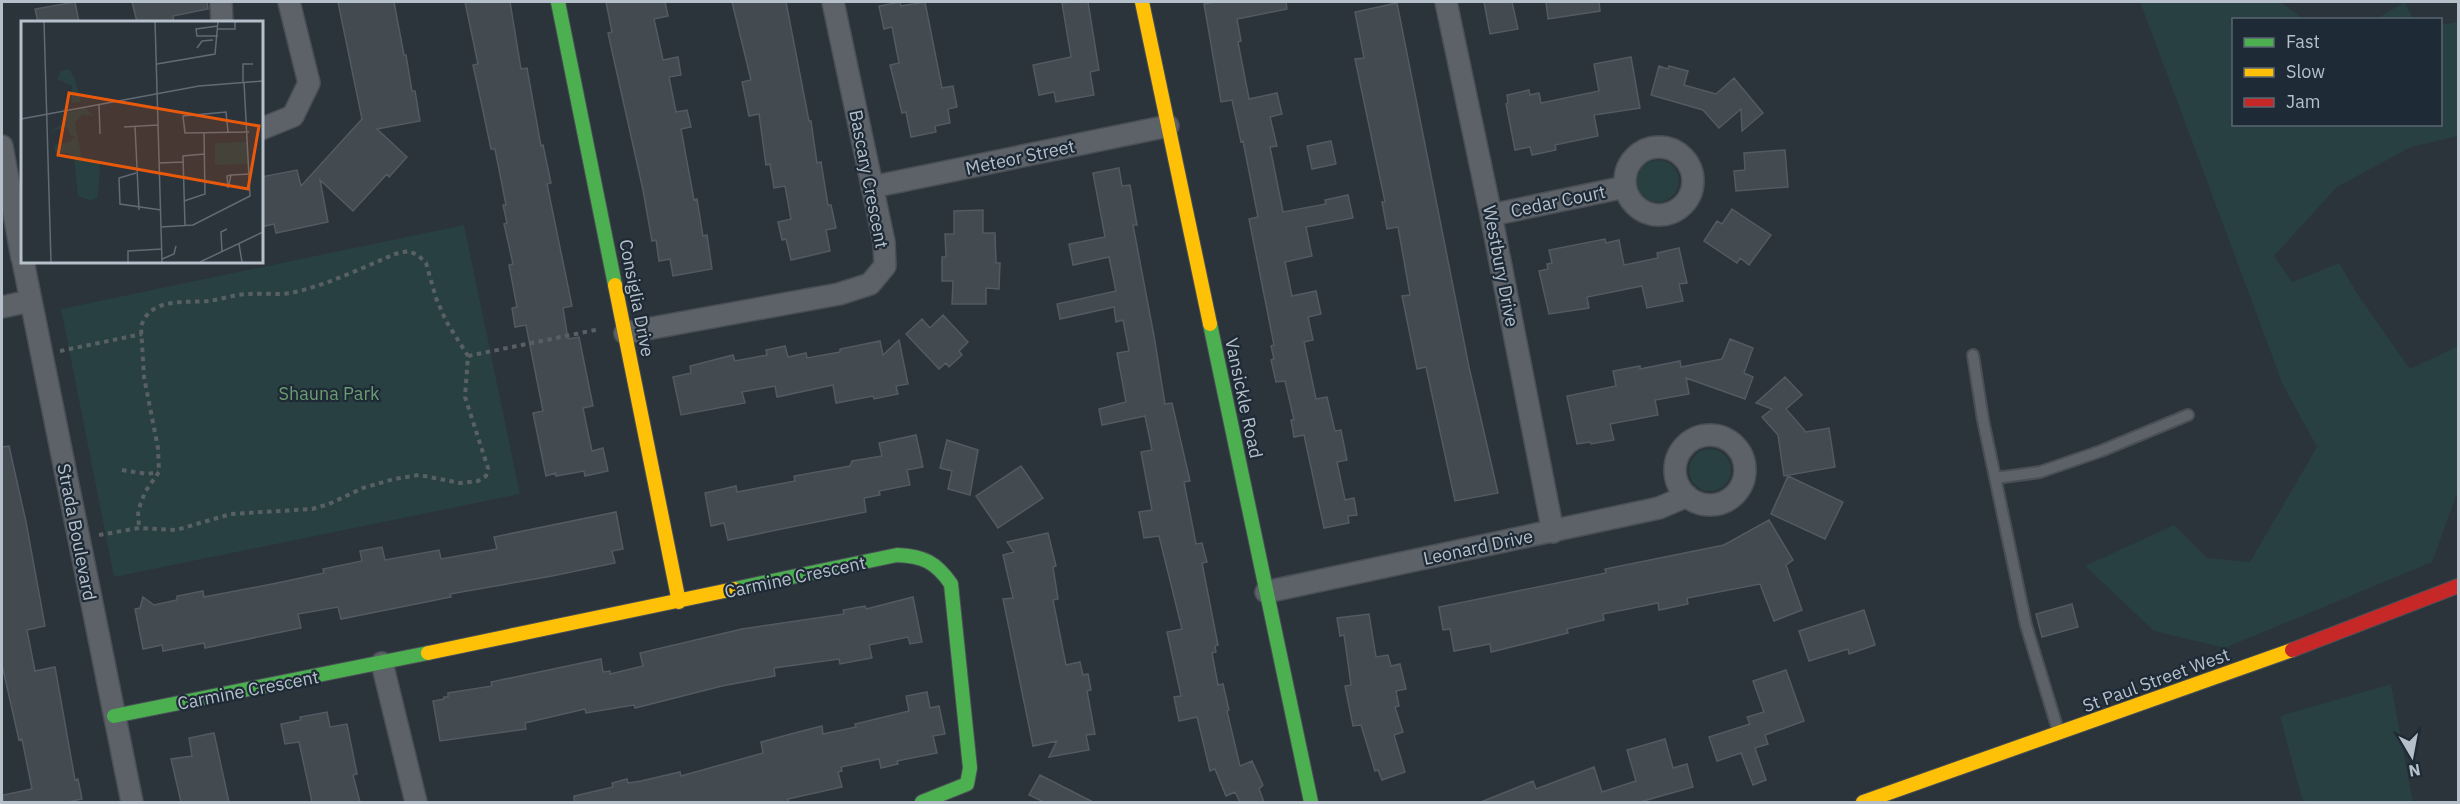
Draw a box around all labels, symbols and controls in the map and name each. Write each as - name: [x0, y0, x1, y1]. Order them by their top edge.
- legend: [2232, 18, 2442, 126]
- inset map: [21, 21, 262, 262]
- text: Fast: [2286, 30, 2320, 53]
- text: Slow: [2286, 60, 2325, 83]
- text: Jam: [2286, 90, 2321, 113]
- street label: Bascary Crescent: [844, 108, 894, 250]
- street label: Meteor Street: [963, 134, 1077, 180]
- street label: Cedar Court: [1508, 180, 1608, 222]
- street label: Westbury Drive: [1478, 203, 1524, 329]
- street label: Consiglia Drive: [614, 237, 660, 359]
- street label: Vansickle Road: [1220, 336, 1268, 460]
- park label: Shauna Park: [278, 382, 380, 405]
- street label: Strada Boulevard: [52, 461, 102, 603]
- street label: Leonard Drive: [1421, 524, 1535, 570]
- street label: Carmine Crescent: [722, 551, 868, 603]
- street label: St Paul Street West: [2079, 643, 2233, 717]
- street label: Carmine Crescent: [175, 665, 321, 715]
- north arrow: [2382, 726, 2442, 786]
- text: N: [2407, 760, 2422, 782]

